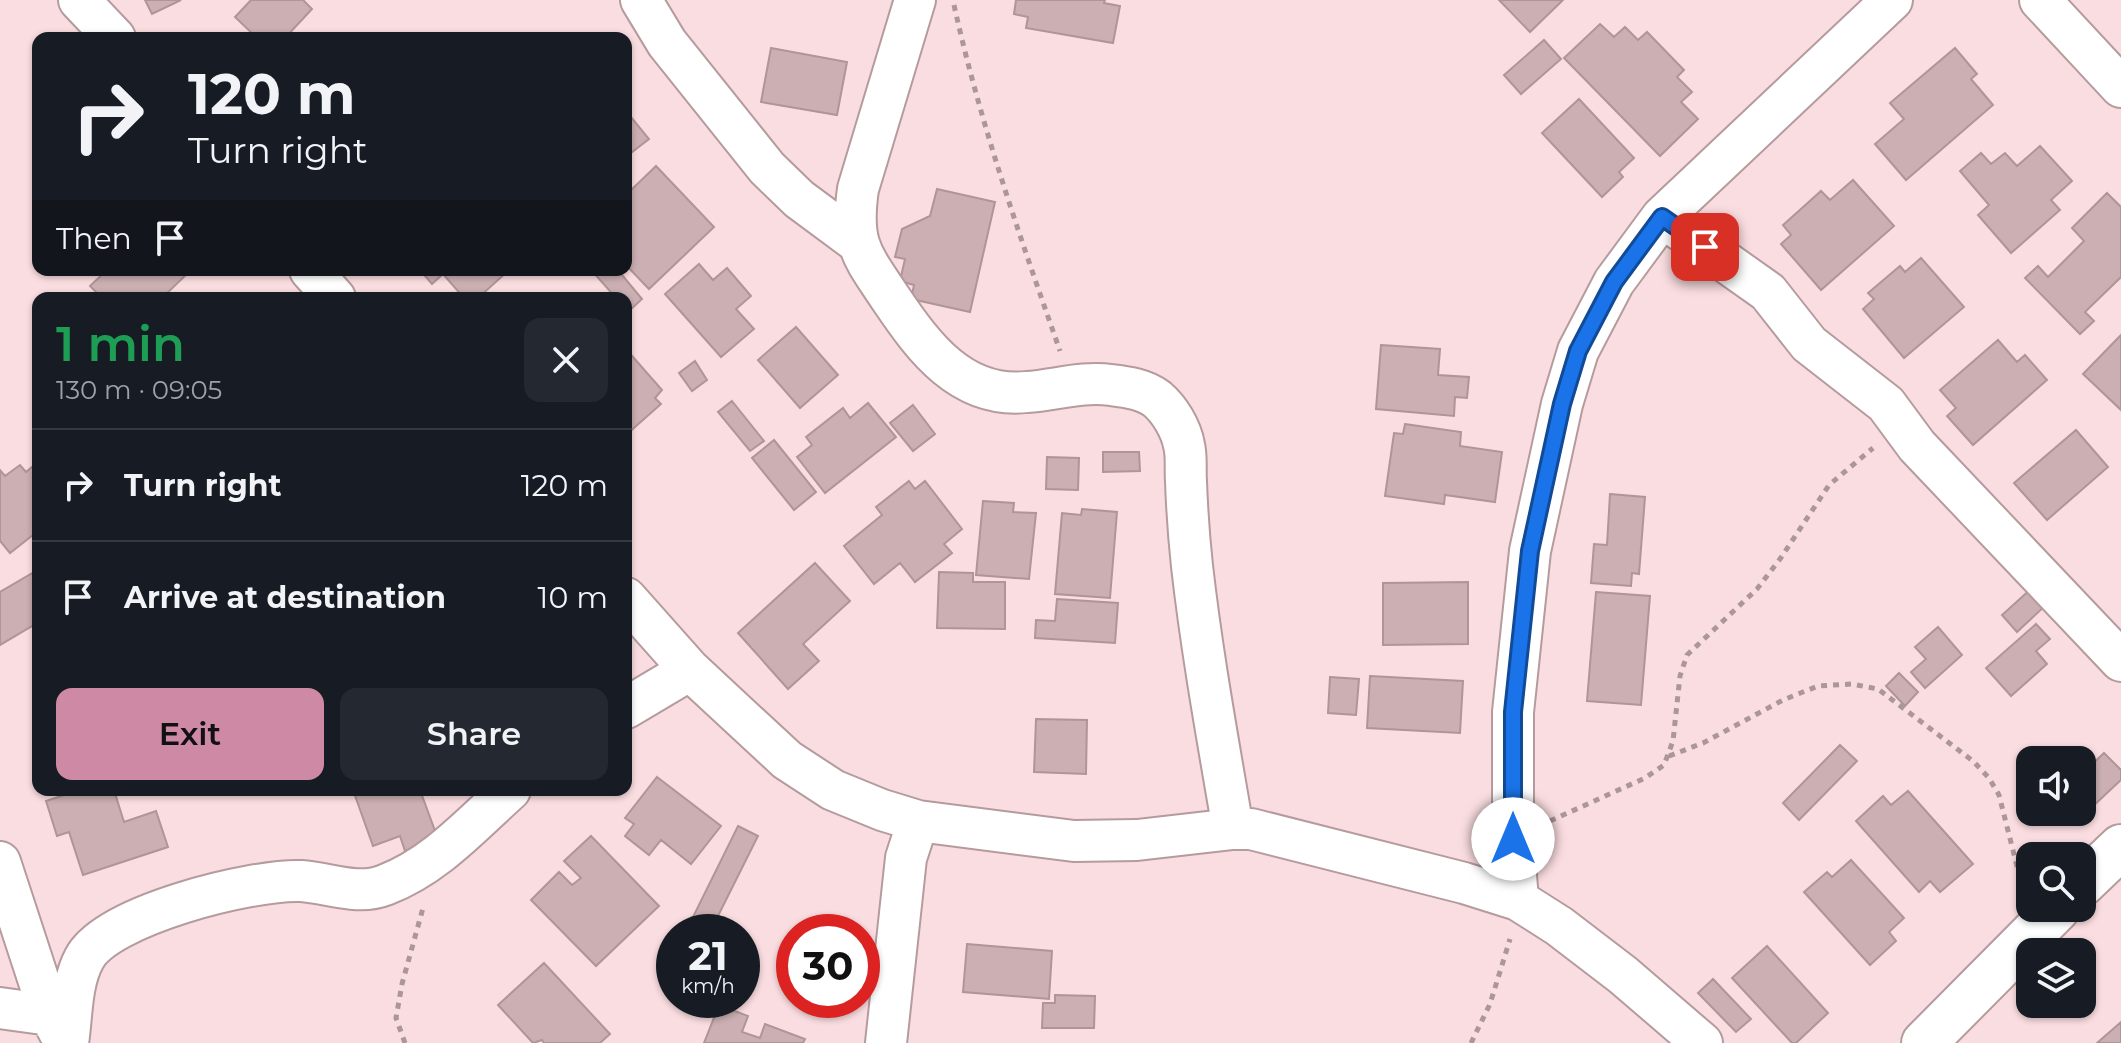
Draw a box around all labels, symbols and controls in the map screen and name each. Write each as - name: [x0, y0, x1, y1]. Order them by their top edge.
- text: 120 m: [188, 60, 356, 128]
- icon: right: [56, 64, 160, 168]
- text: Turn right: [188, 128, 368, 172]
- pin: [1671, 213, 1739, 281]
- icon: arrive: [148, 216, 192, 260]
- text: Then: [56, 220, 132, 257]
- icon: arrive: [1683, 225, 1727, 269]
- text: 1 min: [56, 315, 185, 373]
- button: close: [524, 318, 608, 402]
- text: 130 m · 09:05: [56, 374, 222, 406]
- icon: right: [56, 463, 100, 507]
- text: Turn right: [124, 467, 281, 504]
- text: 120 m: [521, 467, 608, 504]
- icon: arrive: [56, 575, 100, 619]
- text: Arrive at destination: [124, 579, 446, 616]
- text: 10 m: [538, 579, 608, 616]
- button: Exit: [56, 688, 324, 780]
- button: Share: [340, 688, 608, 780]
- map controls: [2016, 746, 2096, 1018]
- button: sound: [2016, 746, 2096, 826]
- position arrow: [1471, 797, 1555, 881]
- button: search: [2016, 842, 2096, 922]
- speed limit sign: 30: [776, 914, 880, 1018]
- text: 21: [688, 931, 728, 980]
- button: layers: [2016, 938, 2096, 1018]
- text: km/h: [681, 974, 735, 998]

